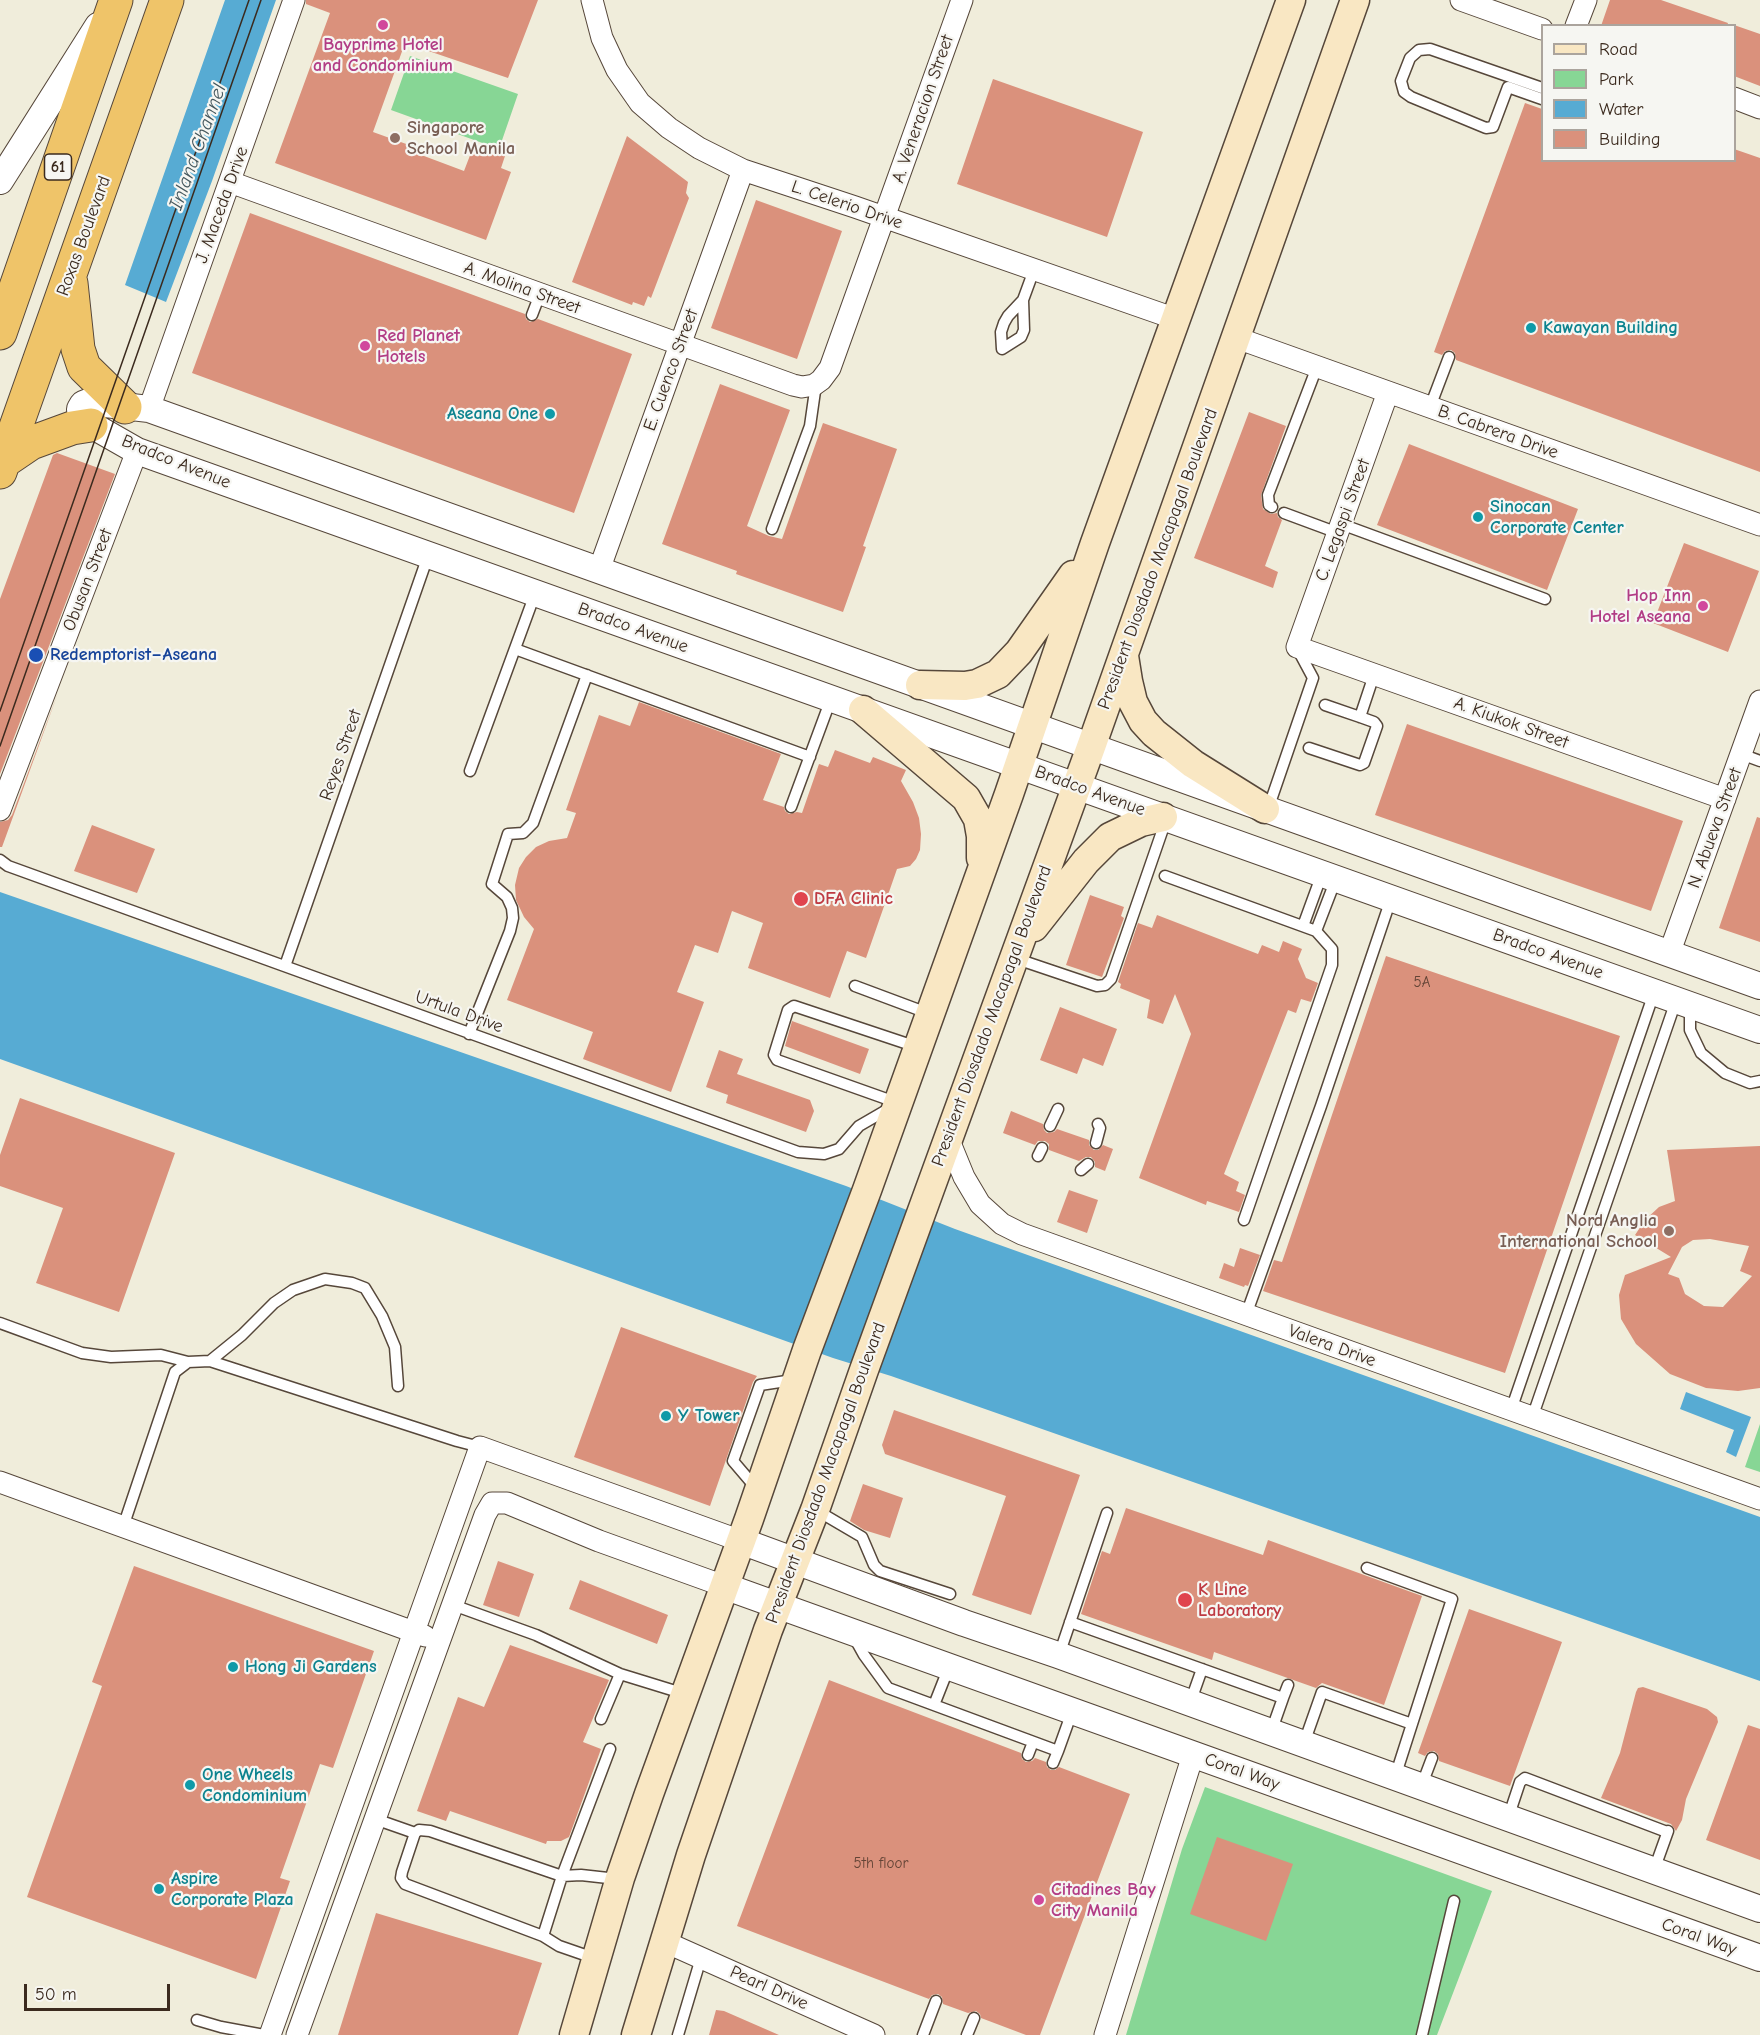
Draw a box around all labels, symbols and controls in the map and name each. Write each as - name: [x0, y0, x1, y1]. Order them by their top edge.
- marker: Bayprime Hotel and Condominium: [376, 18, 390, 32]
- legend: [1541, 24, 1736, 162]
- street label: A. Veneracion Street: [888, 32, 958, 186]
- place label: Bayprime Hotel and Condominium: [313, 34, 453, 76]
- text: Road: [1599, 39, 1638, 60]
- text: Park: [1599, 69, 1633, 90]
- water label: Inland Channel: [164, 81, 232, 213]
- text: Water: [1599, 99, 1643, 120]
- place label: Singapore School Manila: [407, 117, 515, 160]
- text: Building: [1599, 129, 1661, 150]
- marker: Singapore School Manila: [388, 131, 402, 145]
- street label: J. Maceda Drive: [191, 144, 253, 266]
- road number: 61: [44, 154, 72, 180]
- street label: Roxas Boulevard: [52, 173, 116, 299]
- street label: L. Celerio Drive: [789, 176, 905, 234]
- street label: A. Molina Street: [461, 257, 583, 319]
- street label: E. Cuenco Street: [639, 306, 703, 434]
- place label: Kawayan Building: [1543, 317, 1678, 339]
- marker: Kawayan Building: [1524, 321, 1538, 335]
- place label: Red Planet Hotels: [377, 325, 460, 368]
- marker: Red Planet Hotels: [358, 339, 372, 353]
- street label: B. Cabrera Drive: [1435, 400, 1561, 464]
- place label: Aseana One: [447, 403, 538, 425]
- street label: President Diosdado Macapagal Boulevard: [1093, 406, 1223, 712]
- marker: Aseana One: [543, 407, 557, 421]
- street label: Bradco Avenue: [118, 430, 234, 494]
- street label: C. Legaspi Street: [1311, 456, 1375, 584]
- place label: Sinocan Corporate Center: [1490, 496, 1624, 538]
- marker: Sinocan Corporate Center: [1471, 510, 1485, 524]
- street label: Obusan Street: [59, 526, 117, 634]
- place label: Hop Inn Hotel Aseana: [1589, 585, 1691, 628]
- street label: Bradco Avenue: [575, 598, 691, 658]
- marker: Hop Inn Hotel Aseana: [1696, 599, 1710, 613]
- place label: Redemptorist–Aseana: [50, 644, 217, 666]
- marker: Redemptorist–Aseana: [27, 646, 45, 664]
- street label: A. Kiukok Street: [1451, 692, 1571, 754]
- street label: Reyes Street: [315, 707, 367, 803]
- street label: Bradco Avenue: [1032, 761, 1148, 821]
- street label: N. Abueva Street: [1683, 765, 1747, 891]
- street label: President Diosdado Macapagal Boulevard: [927, 863, 1057, 1169]
- place label: DFA Clinic: [814, 888, 893, 910]
- marker: DFA Clinic: [792, 890, 810, 908]
- street label: Bradco Avenue: [1490, 924, 1606, 984]
- house number: 5A: [1414, 974, 1430, 992]
- street label: Urtula Drive: [412, 986, 506, 1038]
- place label: Nord Anglia International School: [1500, 1210, 1657, 1252]
- marker: Nord Anglia International School: [1662, 1224, 1676, 1238]
- street label: President Diosdado Macapagal Boulevard: [761, 1320, 891, 1626]
- street label: Valera Drive: [1285, 1320, 1379, 1372]
- place label: Y Tower: [678, 1405, 739, 1427]
- marker: Y Tower: [659, 1409, 673, 1423]
- place label: K Line Laboratory: [1198, 1579, 1281, 1622]
- marker: K Line Laboratory: [1176, 1591, 1194, 1609]
- place label: Hong Ji Gardens: [245, 1656, 377, 1678]
- marker: Hong Ji Gardens: [226, 1660, 240, 1674]
- street label: Coral Way: [1202, 1748, 1282, 1796]
- place label: One Wheels Condominium: [202, 1764, 307, 1806]
- marker: One Wheels Condominium: [183, 1778, 197, 1792]
- house number: 5th floor: [854, 1855, 908, 1873]
- place label: Aspire Corporate Plaza: [171, 1868, 294, 1910]
- place label: Citadines Bay City Manila: [1051, 1879, 1156, 1922]
- marker: Aspire Corporate Plaza: [152, 1882, 166, 1896]
- marker: Citadines Bay City Manila: [1032, 1893, 1046, 1907]
- street label: Coral Way: [1659, 1913, 1739, 1961]
- street label: Pearl Drive: [726, 1961, 812, 2015]
- scale bar: [27, 1972, 172, 2010]
- text: 50 m: [35, 1984, 77, 2005]

